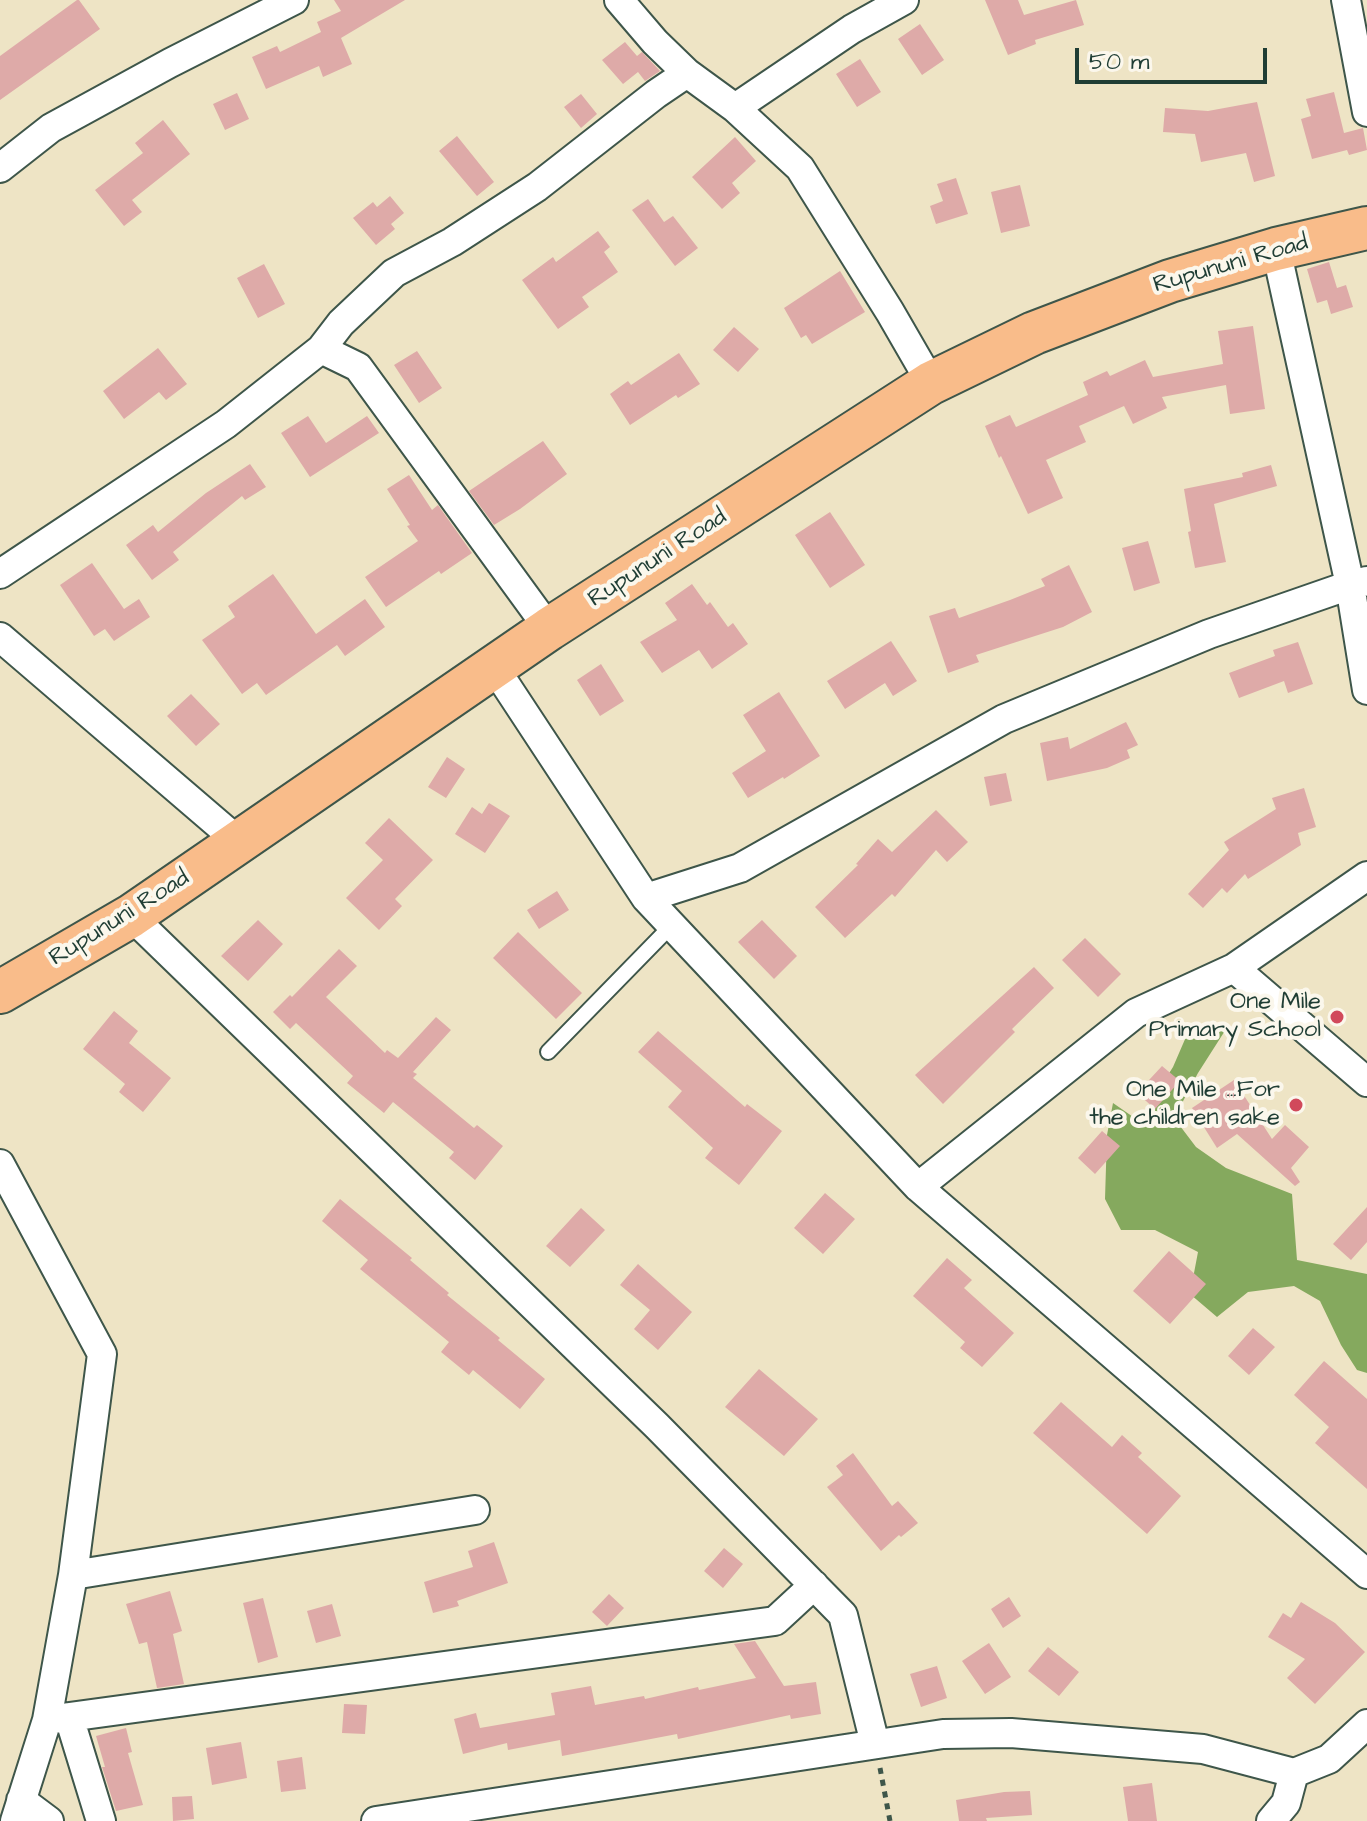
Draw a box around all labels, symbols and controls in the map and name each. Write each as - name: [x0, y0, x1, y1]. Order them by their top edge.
- scale bar: [1079, 32, 1271, 82]
- text: 50 m: [1089, 45, 1149, 79]
- street label: Rupununi Road: [1150, 229, 1312, 301]
- street label: Rupununi Road: [583, 504, 733, 614]
- street label: Rupununi Road: [45, 865, 195, 973]
- place label: One Mile Primary School: [1149, 989, 1321, 1045]
- marker: One Mile Primary School: [1328, 1008, 1346, 1026]
- place label: One Mile ...For the children sake: [1089, 1077, 1280, 1133]
- marker: One Mile ...For the children sake: [1287, 1096, 1305, 1114]

